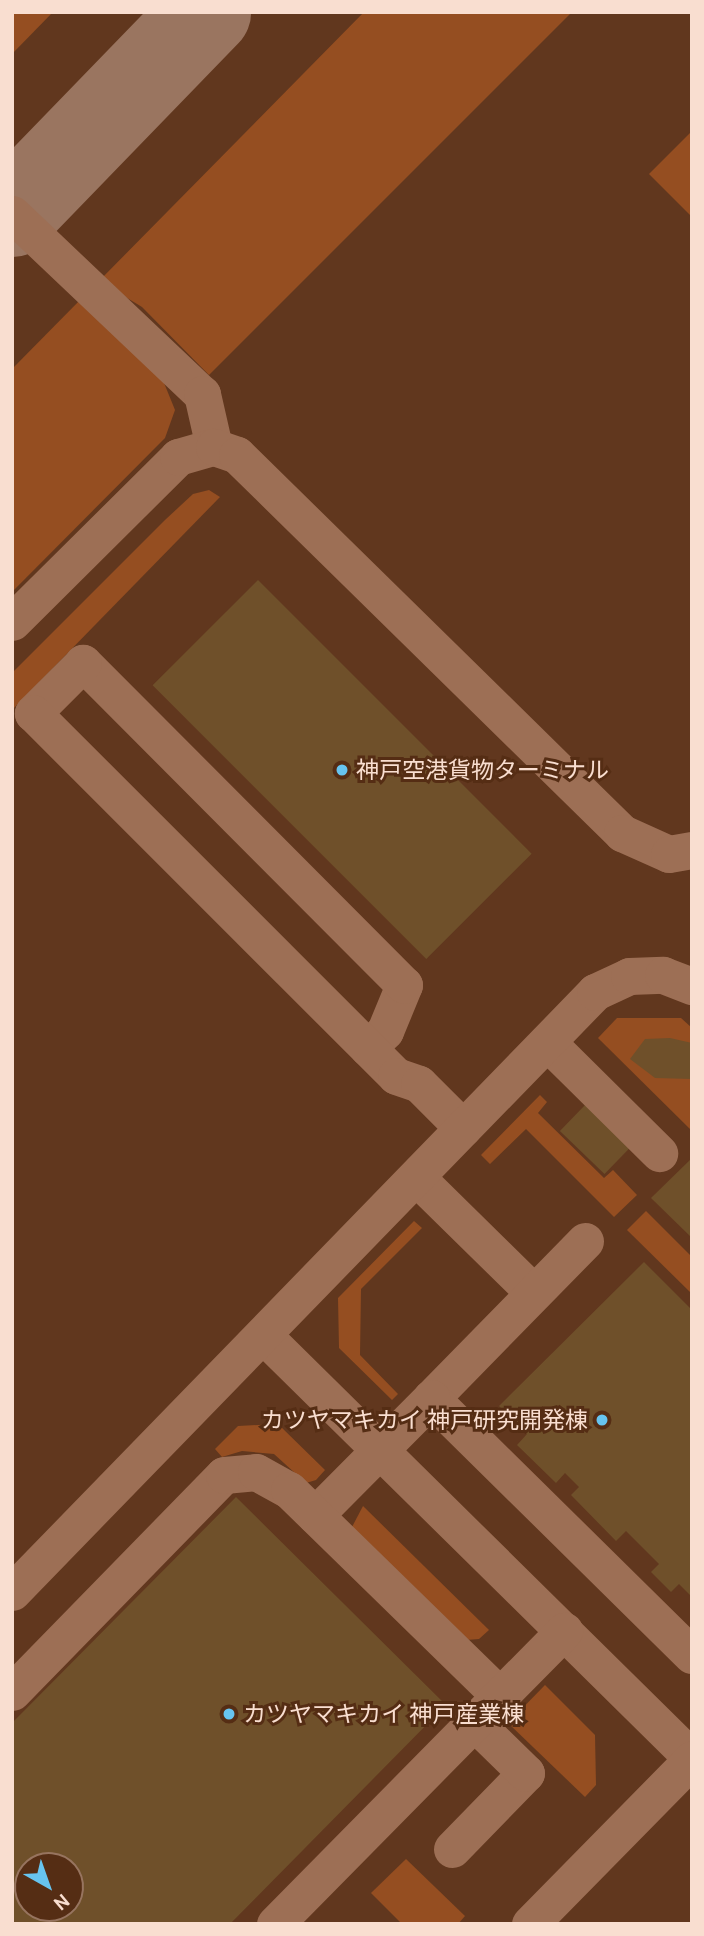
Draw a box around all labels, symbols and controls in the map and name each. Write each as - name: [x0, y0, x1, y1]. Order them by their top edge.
- place label: 神戸空港貨物ターミナル: [356, 756, 609, 784]
- marker: 神戸空港貨物ターミナル: [334, 762, 350, 778]
- place label: カツヤマキカイ 神戸研究開発棟: [261, 1406, 588, 1434]
- marker: カツヤマキカイ 神戸研究開発棟: [594, 1412, 610, 1428]
- place label: カツヤマキカイ 神戸産業棟: [243, 1700, 524, 1728]
- marker: カツヤマキカイ 神戸産業棟: [221, 1706, 237, 1722]
- north arrow: [14, 1852, 84, 1922]
- text: N: [49, 1889, 74, 1915]

